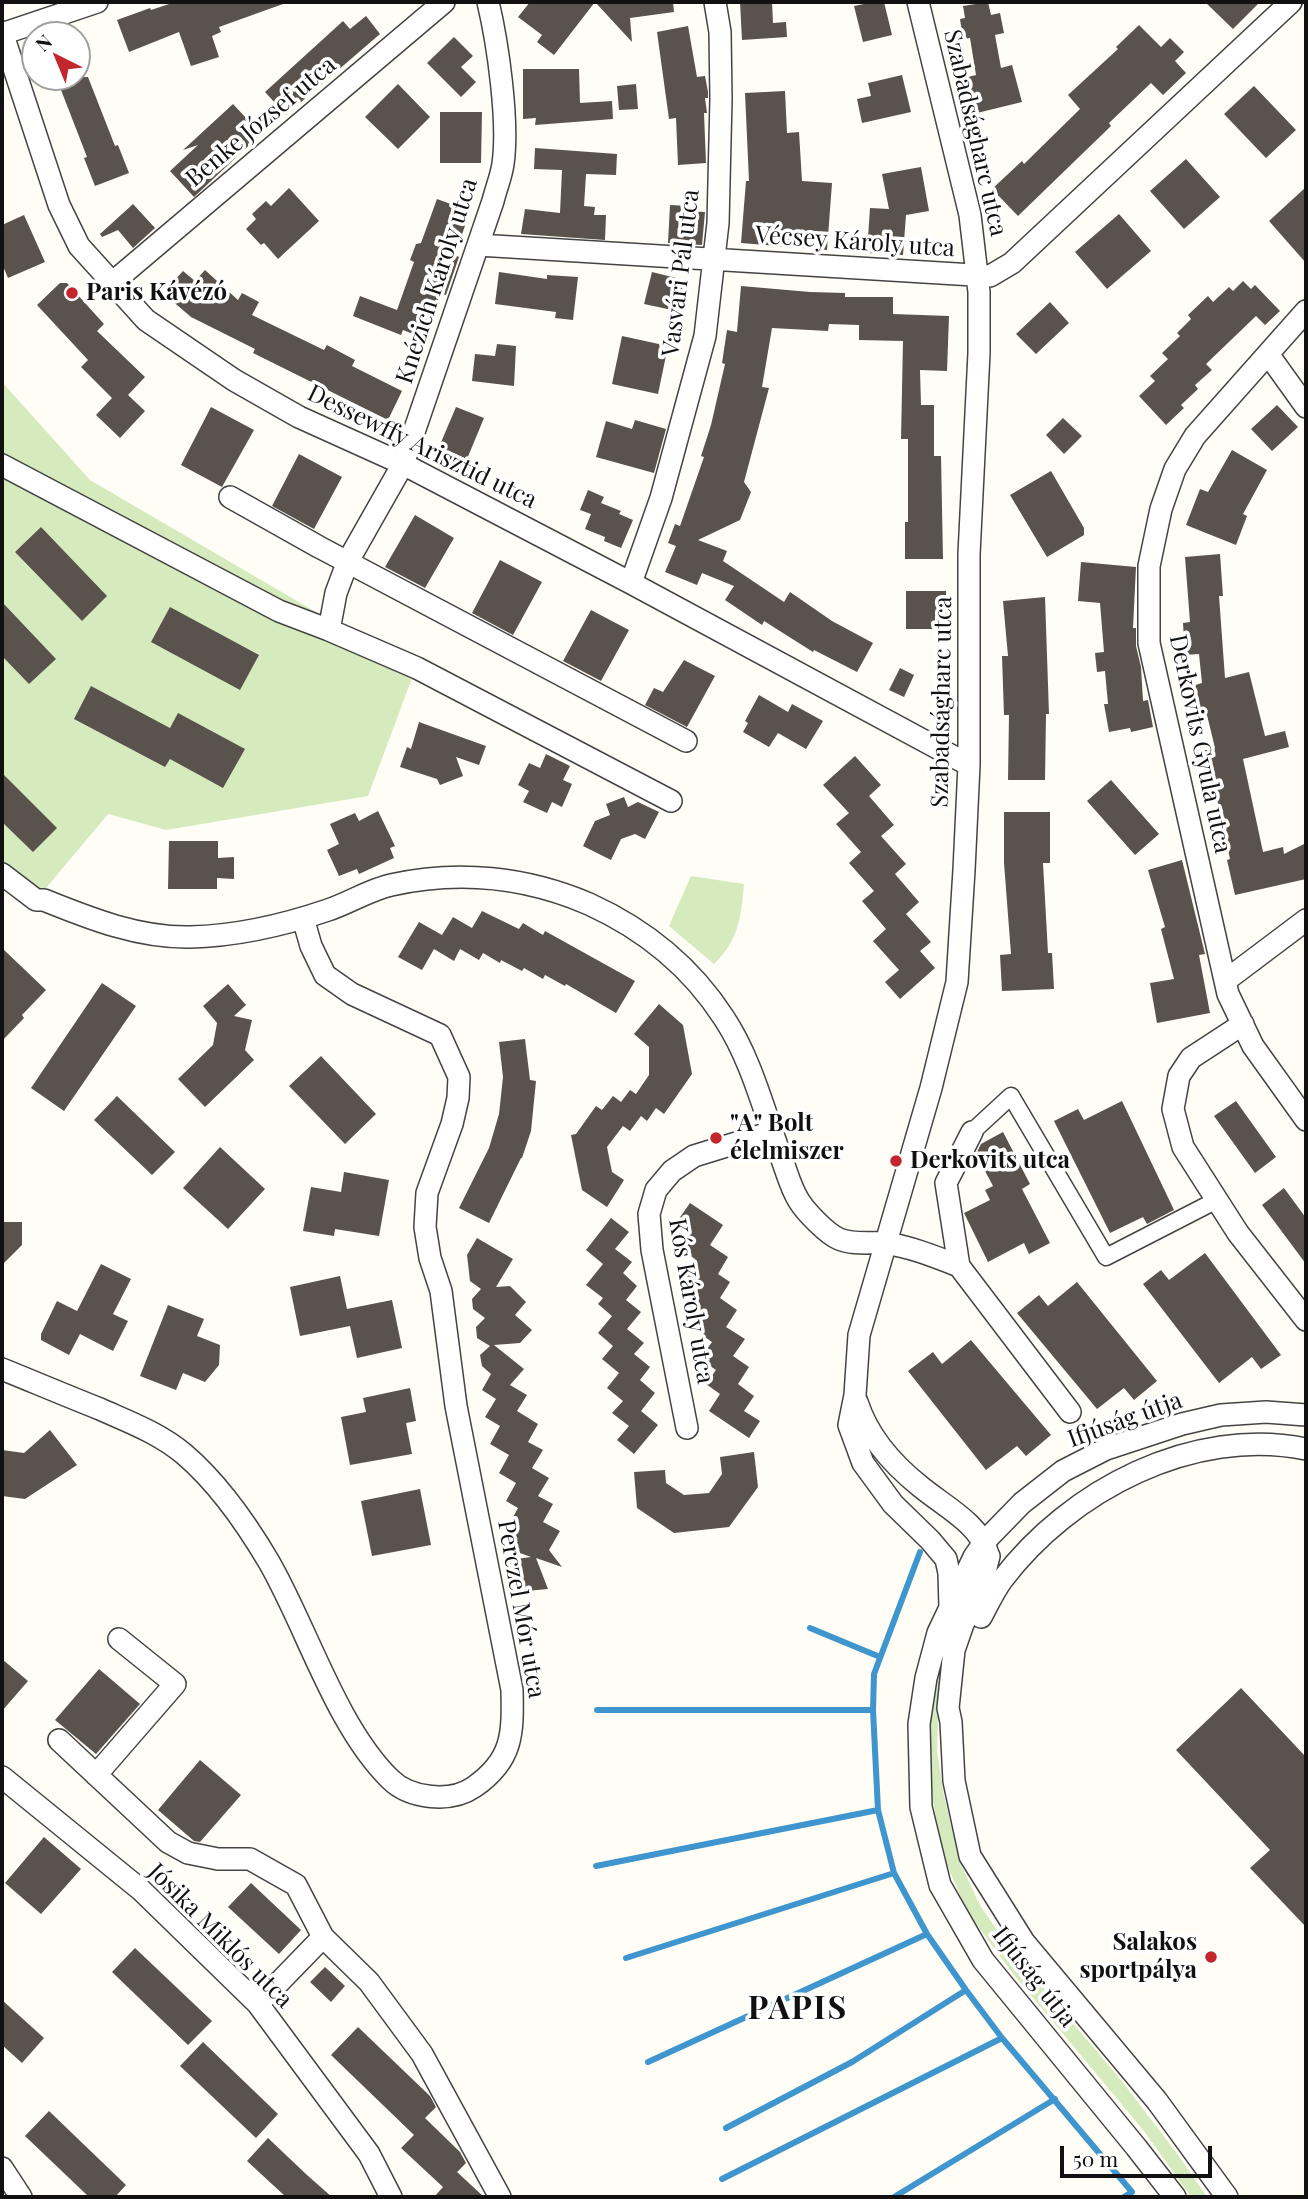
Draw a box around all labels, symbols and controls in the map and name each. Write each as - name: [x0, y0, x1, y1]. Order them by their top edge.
- north arrow: [21, 21, 91, 91]
- street label: Szabadságharc utca: [937, 27, 1013, 239]
- text: N: [29, 28, 57, 56]
- street label: Benke József utca: [180, 51, 342, 193]
- street label: Knézich Károly utca: [390, 175, 484, 387]
- street label: Vasvári Pál utca: [656, 188, 706, 358]
- street label: Vécsey Károly utca: [754, 221, 956, 263]
- place label: Paris Kávézó: [86, 279, 227, 307]
- marker: Paris Kávézó: [64, 285, 80, 301]
- street label: Dessewffy Arisztid utca: [303, 379, 541, 515]
- street label: Szabadságharc utca: [926, 596, 958, 808]
- street label: Derkovits Gyula utca: [1163, 632, 1237, 856]
- place label: "A" Bolt élelmiszer: [730, 1110, 844, 1166]
- marker: "A" Bolt élelmiszer: [708, 1130, 724, 1146]
- place label: Derkovits utca: [910, 1147, 1070, 1175]
- marker: Derkovits utca: [888, 1153, 904, 1169]
- street label: Kós Károly utca: [662, 1216, 720, 1386]
- street label: Ifjúság útja: [1064, 1386, 1186, 1454]
- street label: Perczel Mór utca: [491, 1518, 551, 1700]
- street label: Jósika Miklós utca: [142, 1858, 298, 2014]
- street label: Ifjúság útja: [986, 1921, 1082, 2033]
- place label: Salakos sportpálya: [1079, 1929, 1197, 1985]
- marker: Salakos sportpálya: [1203, 1949, 1219, 1965]
- district label: PAPIS: [748, 1990, 848, 2028]
- scale bar: [1063, 2132, 1215, 2176]
- text: 50 m: [1073, 2144, 1118, 2172]

